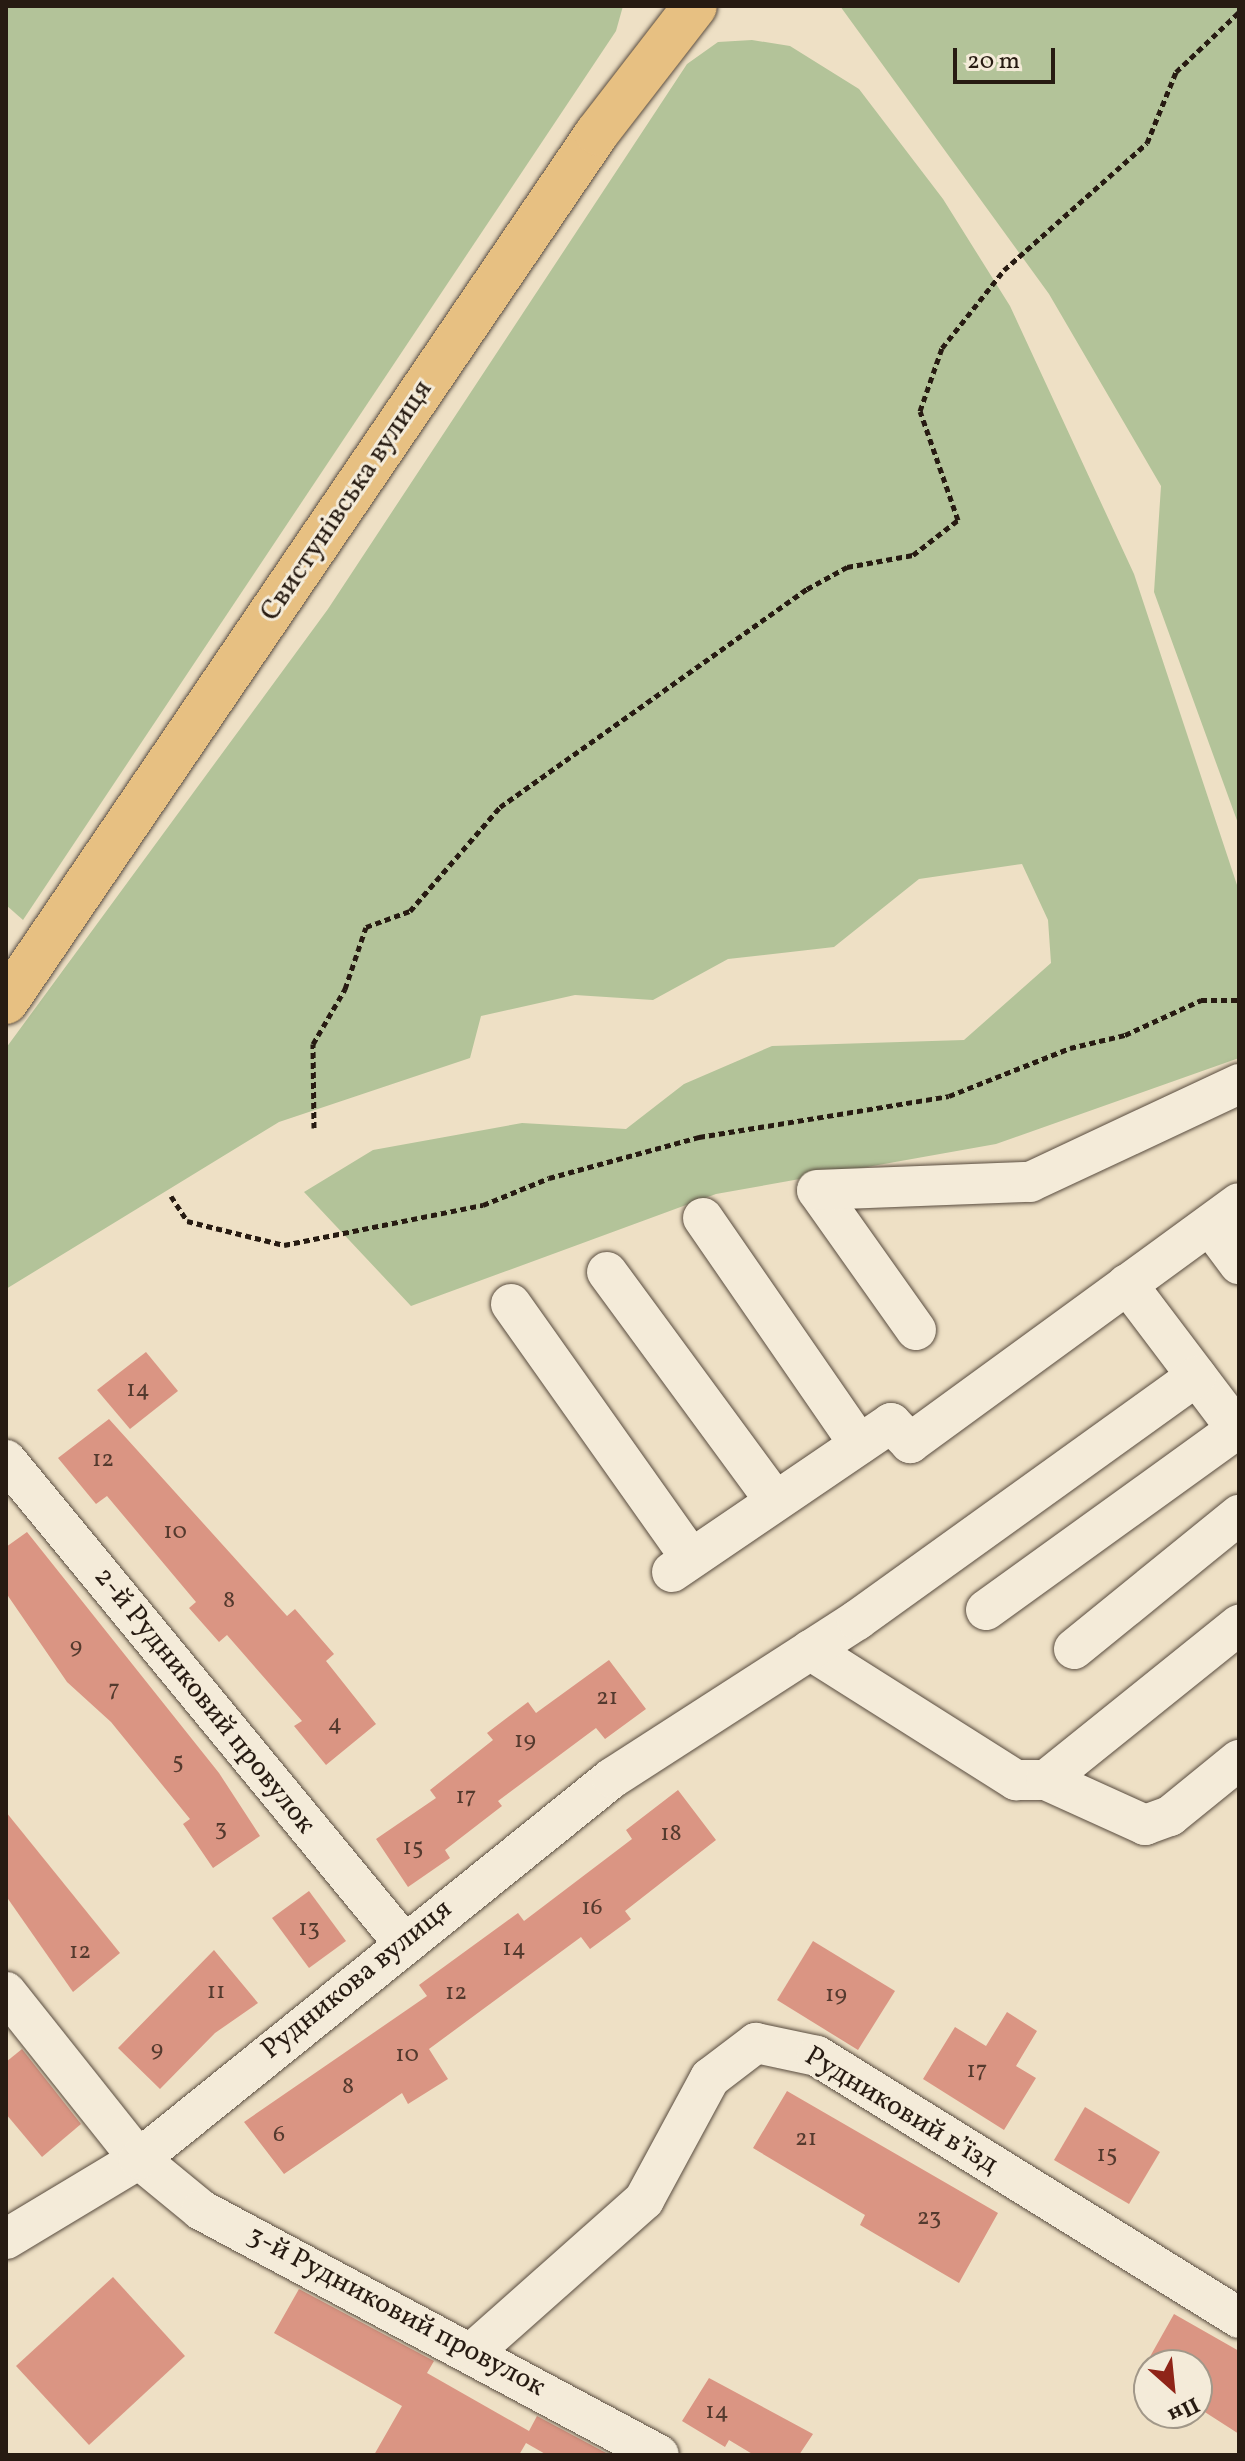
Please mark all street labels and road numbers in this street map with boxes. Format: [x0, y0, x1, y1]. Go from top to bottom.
street label: Свистунівська вулиця [254, 374, 440, 628]
street label: 2-й Рудниковий провулок [86, 1561, 322, 1841]
street label: Рудникова вулиця [255, 1893, 459, 2067]
street label: Рудниковий в’їзд [798, 2040, 1004, 2182]
street label: 3-й Рудниковий провулок [241, 2219, 551, 2405]

